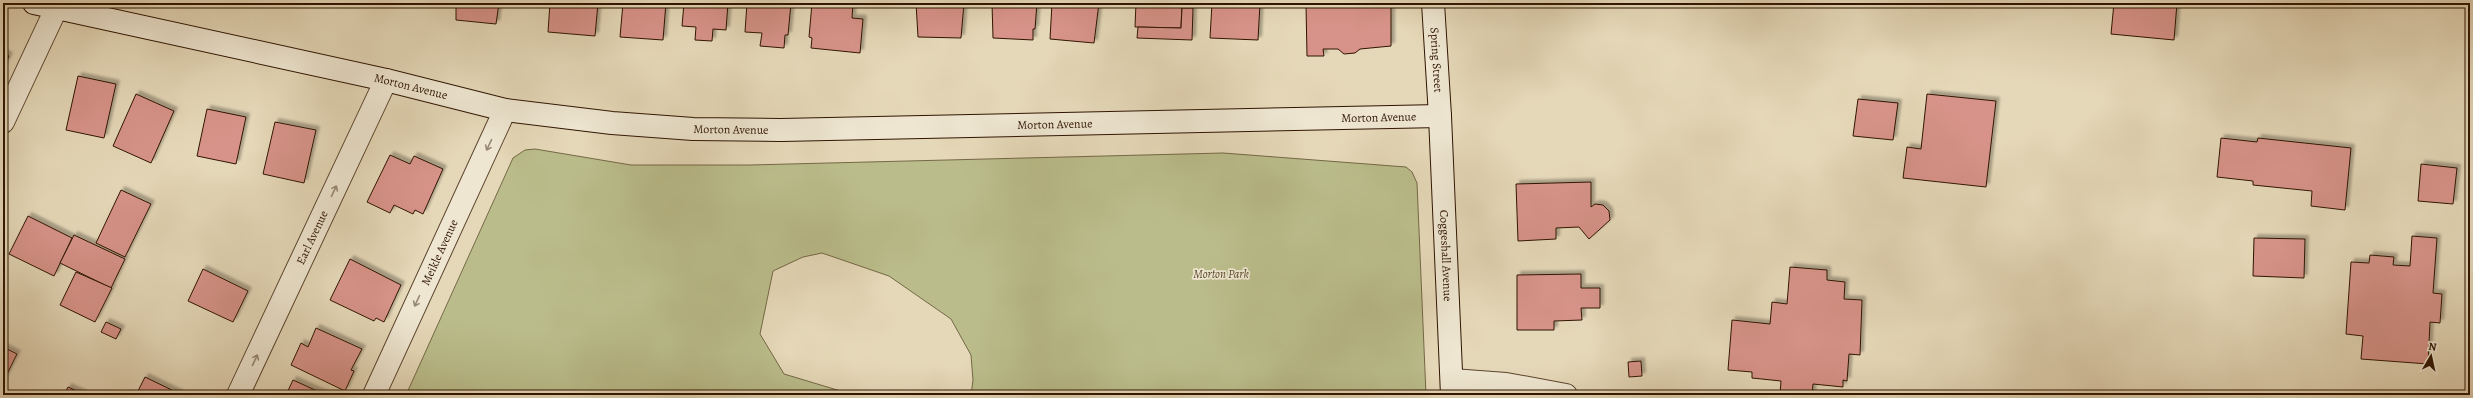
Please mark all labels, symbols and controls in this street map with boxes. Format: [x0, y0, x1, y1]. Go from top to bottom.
street label: Spring Street [1427, 27, 1447, 93]
street label: Morton Avenue [373, 70, 449, 103]
street label: Morton Avenue [1341, 109, 1417, 126]
street label: Morton Avenue [1017, 115, 1093, 133]
street label: Morton Avenue [693, 121, 769, 138]
one-way arrow [485, 139, 492, 151]
one-way arrow [331, 186, 338, 198]
street label: Earl Avenue [292, 208, 332, 267]
street label: Coggeshall Avenue [1436, 210, 1456, 302]
street label: Meikle Avenue [417, 217, 462, 288]
park label: Morton Park [1193, 266, 1249, 282]
one-way arrow [413, 295, 420, 307]
north arrow [2411, 336, 2451, 376]
text: N [2427, 339, 2438, 355]
one-way arrow [252, 354, 259, 366]

